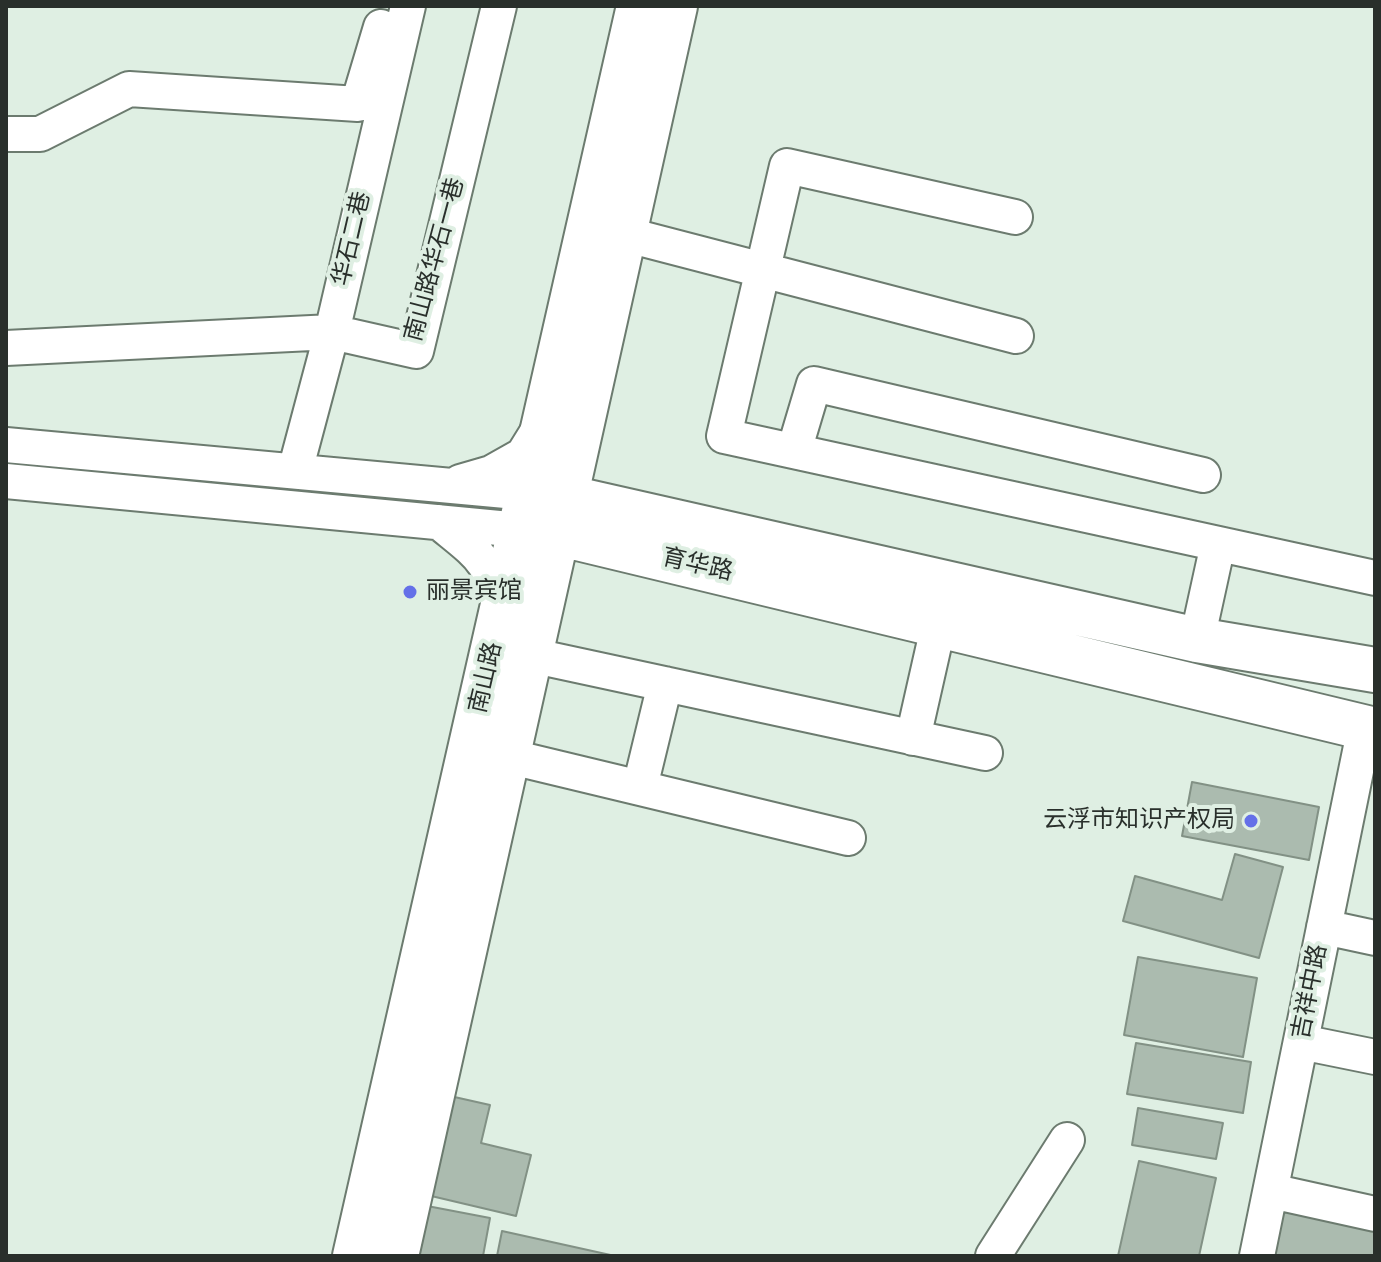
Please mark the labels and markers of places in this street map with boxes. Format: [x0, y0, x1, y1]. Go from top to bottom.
place label: 丽景宾馆 [426, 578, 522, 606]
marker: 丽景宾馆 [401, 583, 419, 601]
place label: 云浮市知识产权局 [1043, 807, 1235, 835]
marker: 云浮市知识产权局 [1242, 812, 1260, 830]

